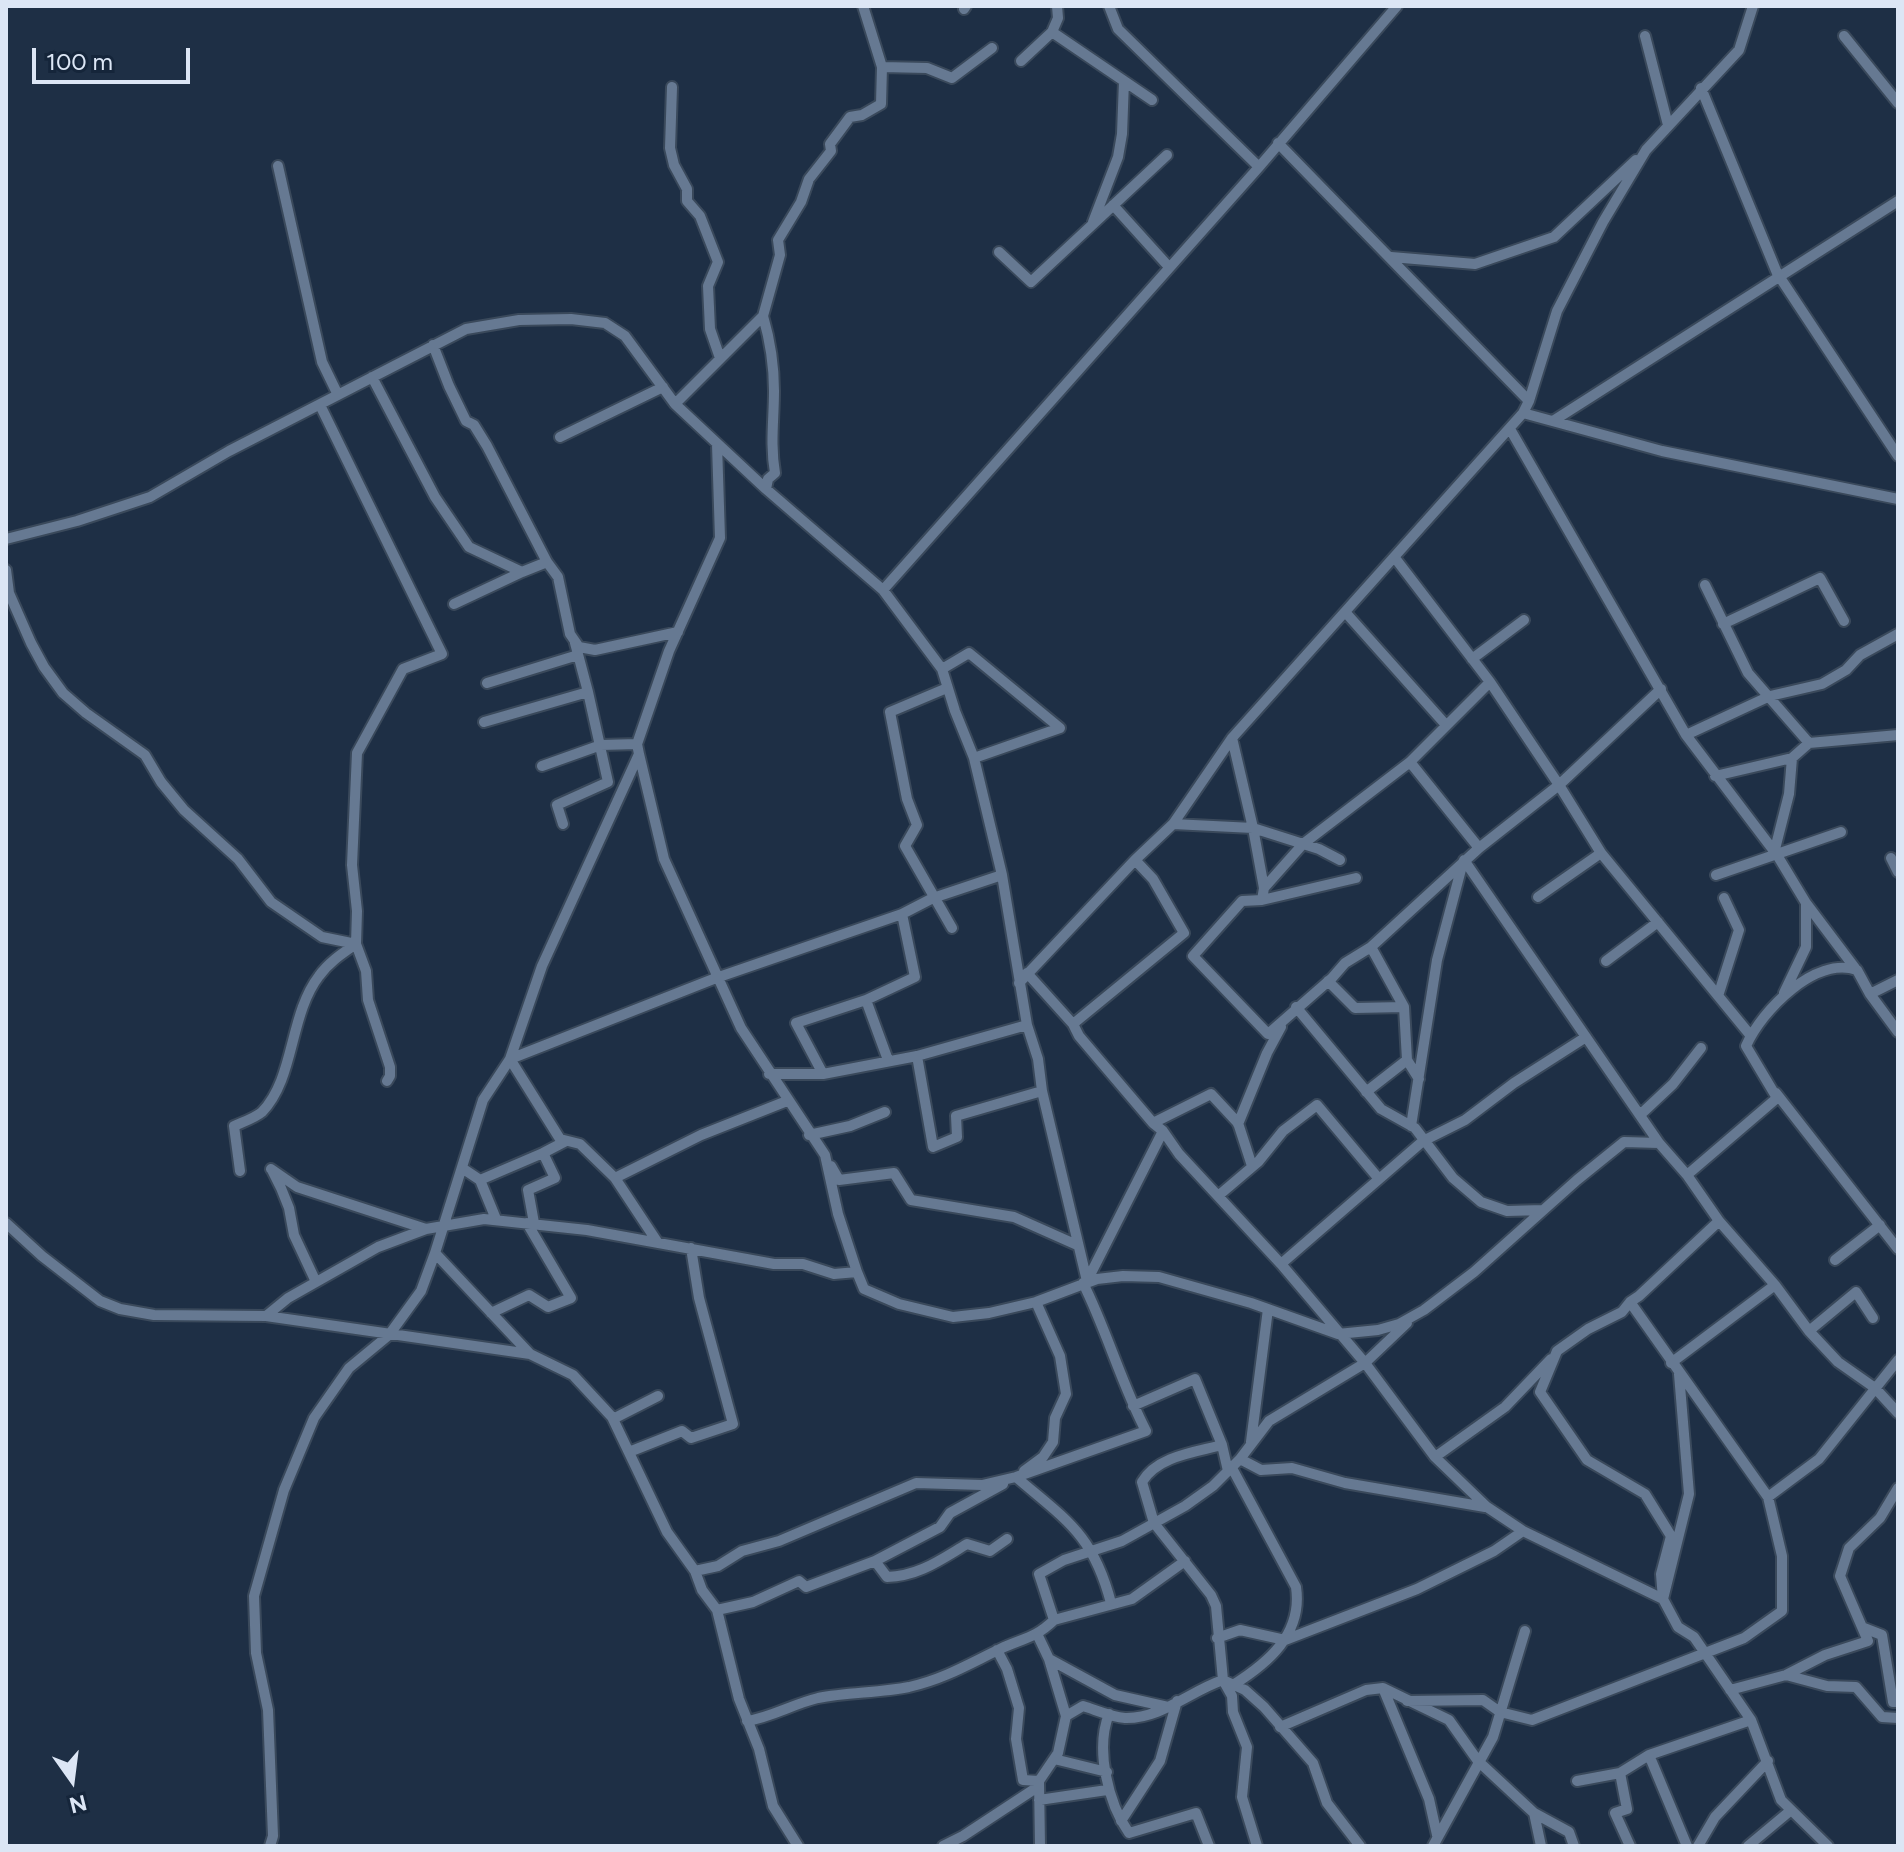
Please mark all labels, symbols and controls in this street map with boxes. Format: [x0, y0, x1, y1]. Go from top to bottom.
scale bar [36, 32, 194, 82]
text: 100 m [46, 47, 113, 76]
north arrow [32, 1740, 112, 1820]
text: N [66, 1789, 89, 1819]

